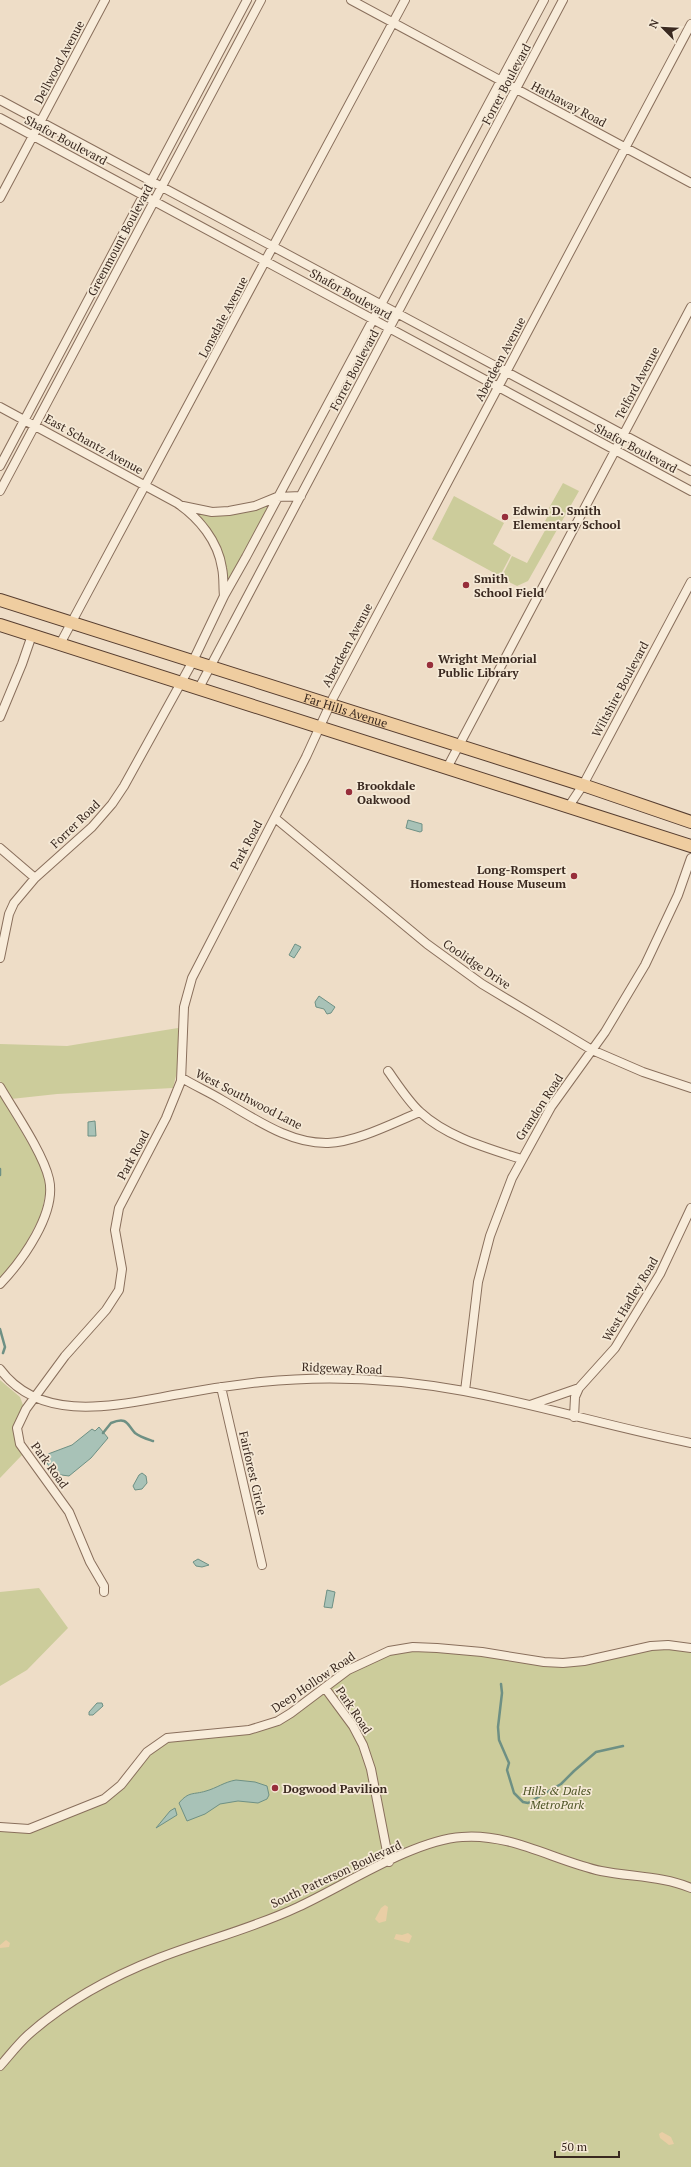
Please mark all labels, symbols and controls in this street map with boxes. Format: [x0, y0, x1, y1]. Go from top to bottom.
north arrow [643, 8, 683, 48]
text: N [646, 17, 662, 31]
street label: Dellwood Avenue [31, 18, 87, 106]
street label: Forrer Boulevard [478, 41, 534, 127]
street label: Hathaway Road [529, 78, 609, 130]
street label: Shafor Boulevard [22, 112, 110, 168]
street label: Greenmount Boulevard [84, 181, 156, 298]
street label: Shafor Boulevard [307, 265, 395, 323]
street label: Lonsdale Avenue [195, 274, 251, 360]
street label: Aberdeen Avenue [471, 314, 529, 404]
street label: Forrer Boulevard [326, 327, 382, 413]
street label: Telford Avenue [612, 344, 662, 422]
street label: East Schantz Avenue [42, 411, 146, 477]
street label: Shafor Boulevard [592, 420, 680, 476]
place label: Edwin D. Smith Elementary School [513, 503, 621, 532]
marker: Edwin D. Smith Elementary School [500, 512, 510, 522]
place label: Smith School Field [474, 571, 545, 600]
marker: Smith School Field [461, 580, 471, 590]
street label: Aberdeen Avenue [318, 600, 376, 690]
street label: Wiltshire Boulevard [588, 638, 652, 739]
place label: Wright Memorial Public Library [438, 651, 537, 680]
marker: Wright Memorial Public Library [425, 660, 435, 670]
street label: Far Hills Avenue [302, 689, 390, 730]
place label: Brookdale Oakwood [357, 778, 416, 807]
marker: Brookdale Oakwood [344, 787, 354, 797]
street label: Forrer Road [47, 797, 103, 851]
street label: Park Road [227, 817, 265, 872]
place label: Long-Romspert Homestead House Museum [410, 862, 566, 891]
marker: Long-Romspert Homestead House Museum [569, 871, 579, 881]
street label: Coolidge Drive [440, 936, 514, 992]
street label: West Southwood Lane [193, 1066, 305, 1132]
street label: Grandon Road [512, 1071, 566, 1143]
street label: Park Road [114, 1127, 152, 1182]
street label: West Hadley Road [599, 1254, 661, 1344]
street label: Ridgeway Road [301, 1359, 383, 1377]
street label: Fairforest Circle [236, 1430, 270, 1516]
street label: Park Road [28, 1439, 72, 1491]
street label: Deep Hollow Road [268, 1648, 358, 1716]
street label: Park Road [333, 1684, 375, 1737]
place label: Dogwood Pavilion [283, 1781, 388, 1796]
marker: Dogwood Pavilion [270, 1783, 280, 1793]
park label: Hills & Dales MetroPark [522, 1783, 591, 1812]
street label: South Patterson Boulevard [268, 1837, 404, 1911]
scale bar [555, 2133, 619, 2159]
text: 50 m [561, 2139, 588, 2154]

